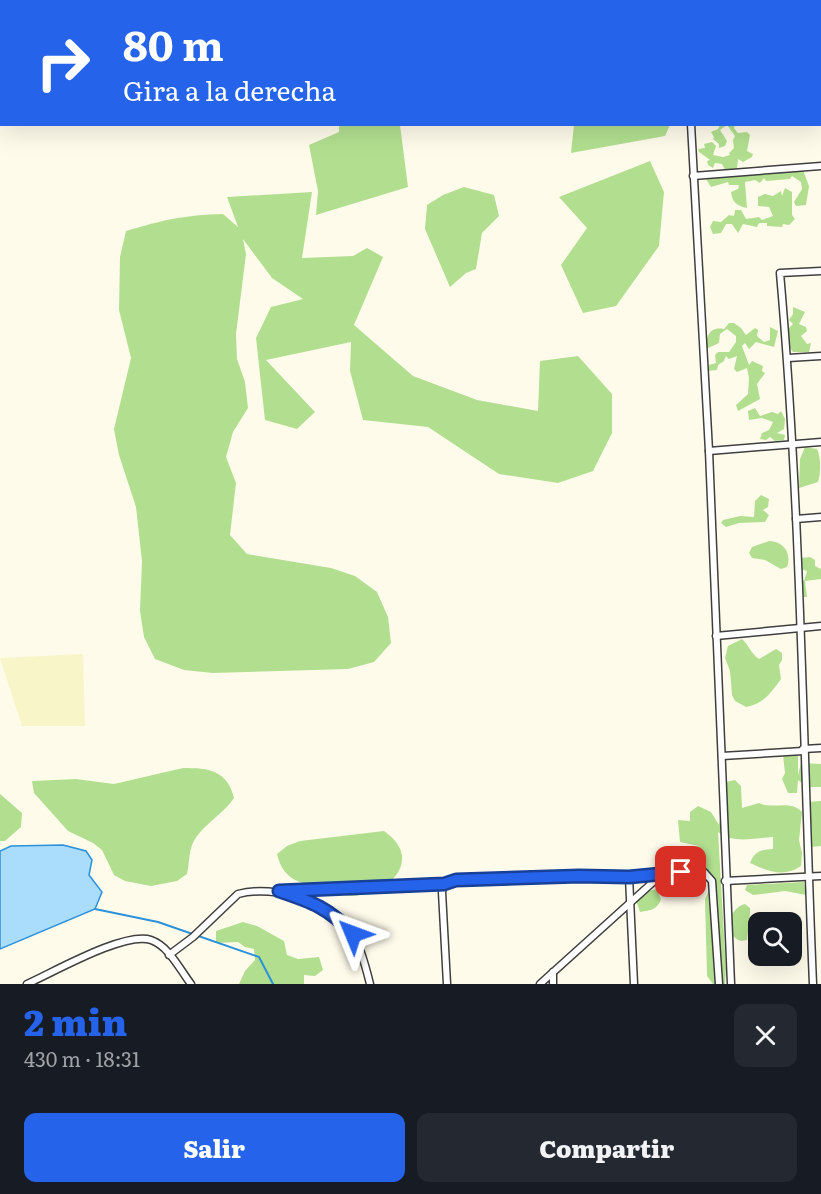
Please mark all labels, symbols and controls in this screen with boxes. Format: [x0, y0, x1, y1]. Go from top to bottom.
text: 80 m [123, 12, 224, 74]
icon: right [24, 24, 102, 102]
text: Gira a la derecha [123, 69, 336, 109]
pin [655, 846, 706, 897]
icon: arrive [664, 855, 697, 888]
position arrow [321, 902, 385, 966]
map controls [748, 912, 802, 966]
button: search [748, 912, 802, 966]
text: 2 min [24, 994, 127, 1047]
button: close [734, 1004, 797, 1067]
text: 430 m · 18:31 [24, 1043, 140, 1073]
button: Salir [24, 1113, 405, 1182]
button: Compartir [417, 1113, 797, 1182]

